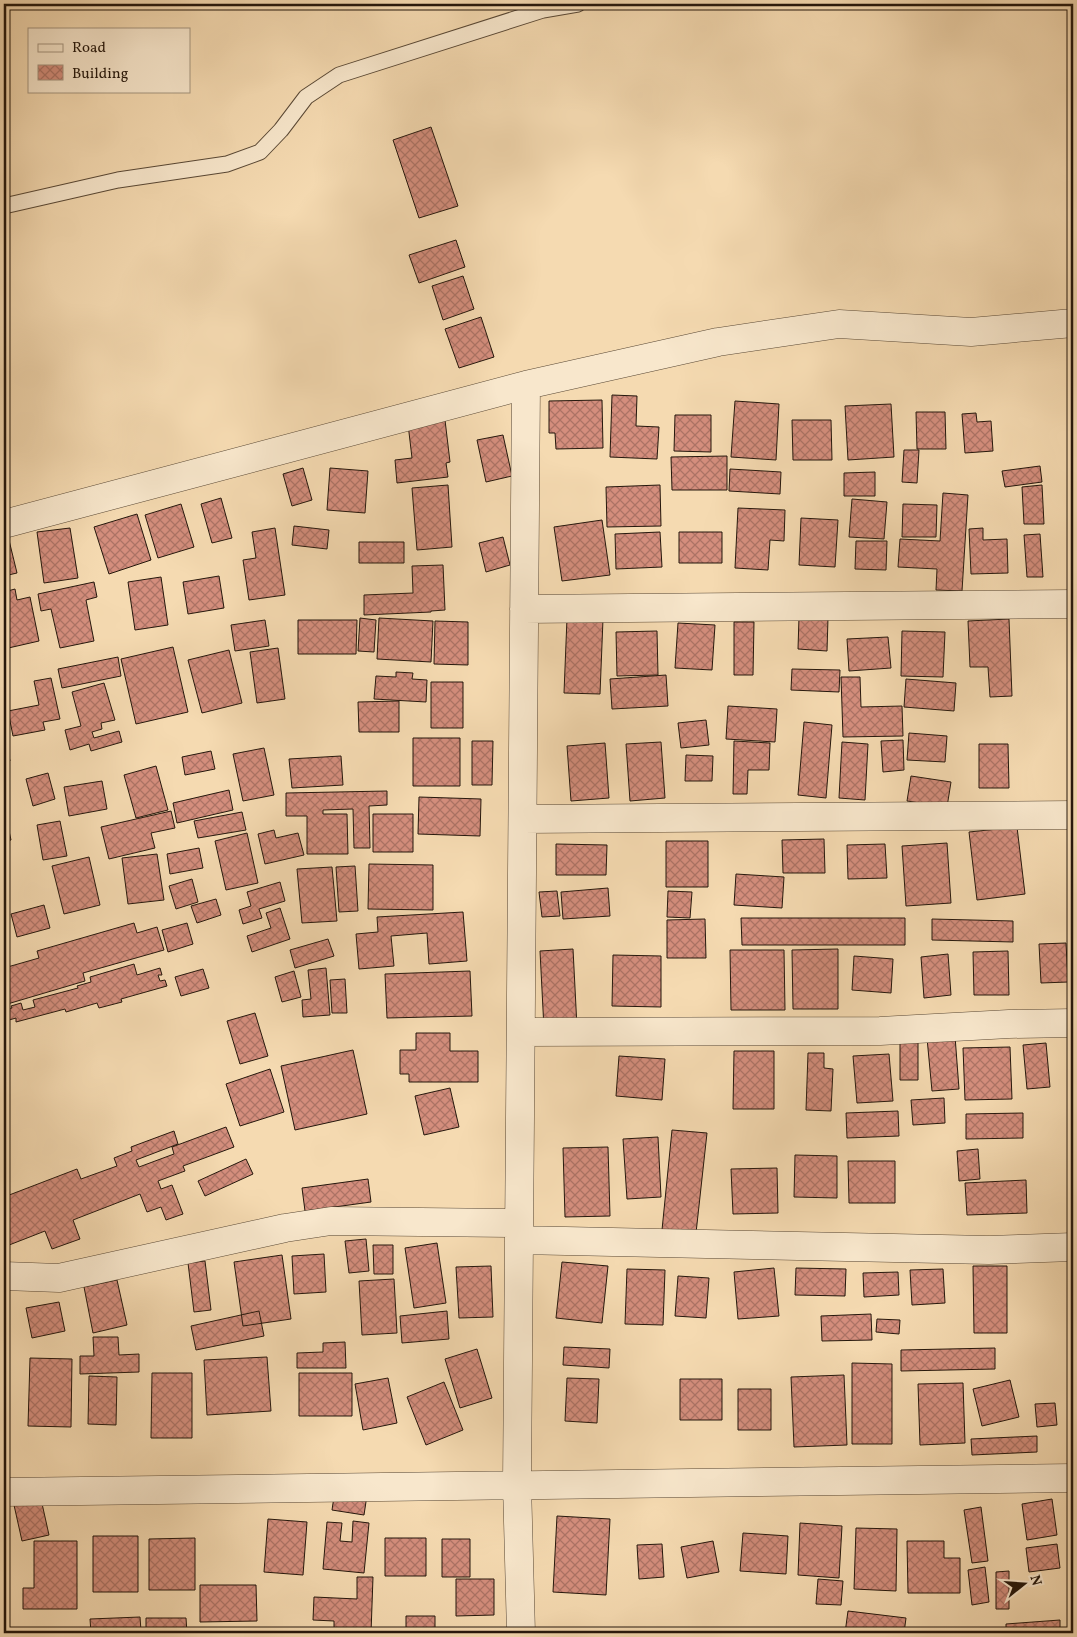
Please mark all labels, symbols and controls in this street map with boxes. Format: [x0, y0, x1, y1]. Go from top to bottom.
legend [28, 28, 190, 92]
text: Road [72, 38, 106, 59]
text: Building [72, 64, 129, 85]
north arrow [1000, 1560, 1050, 1610]
text: N [1024, 1573, 1046, 1588]

